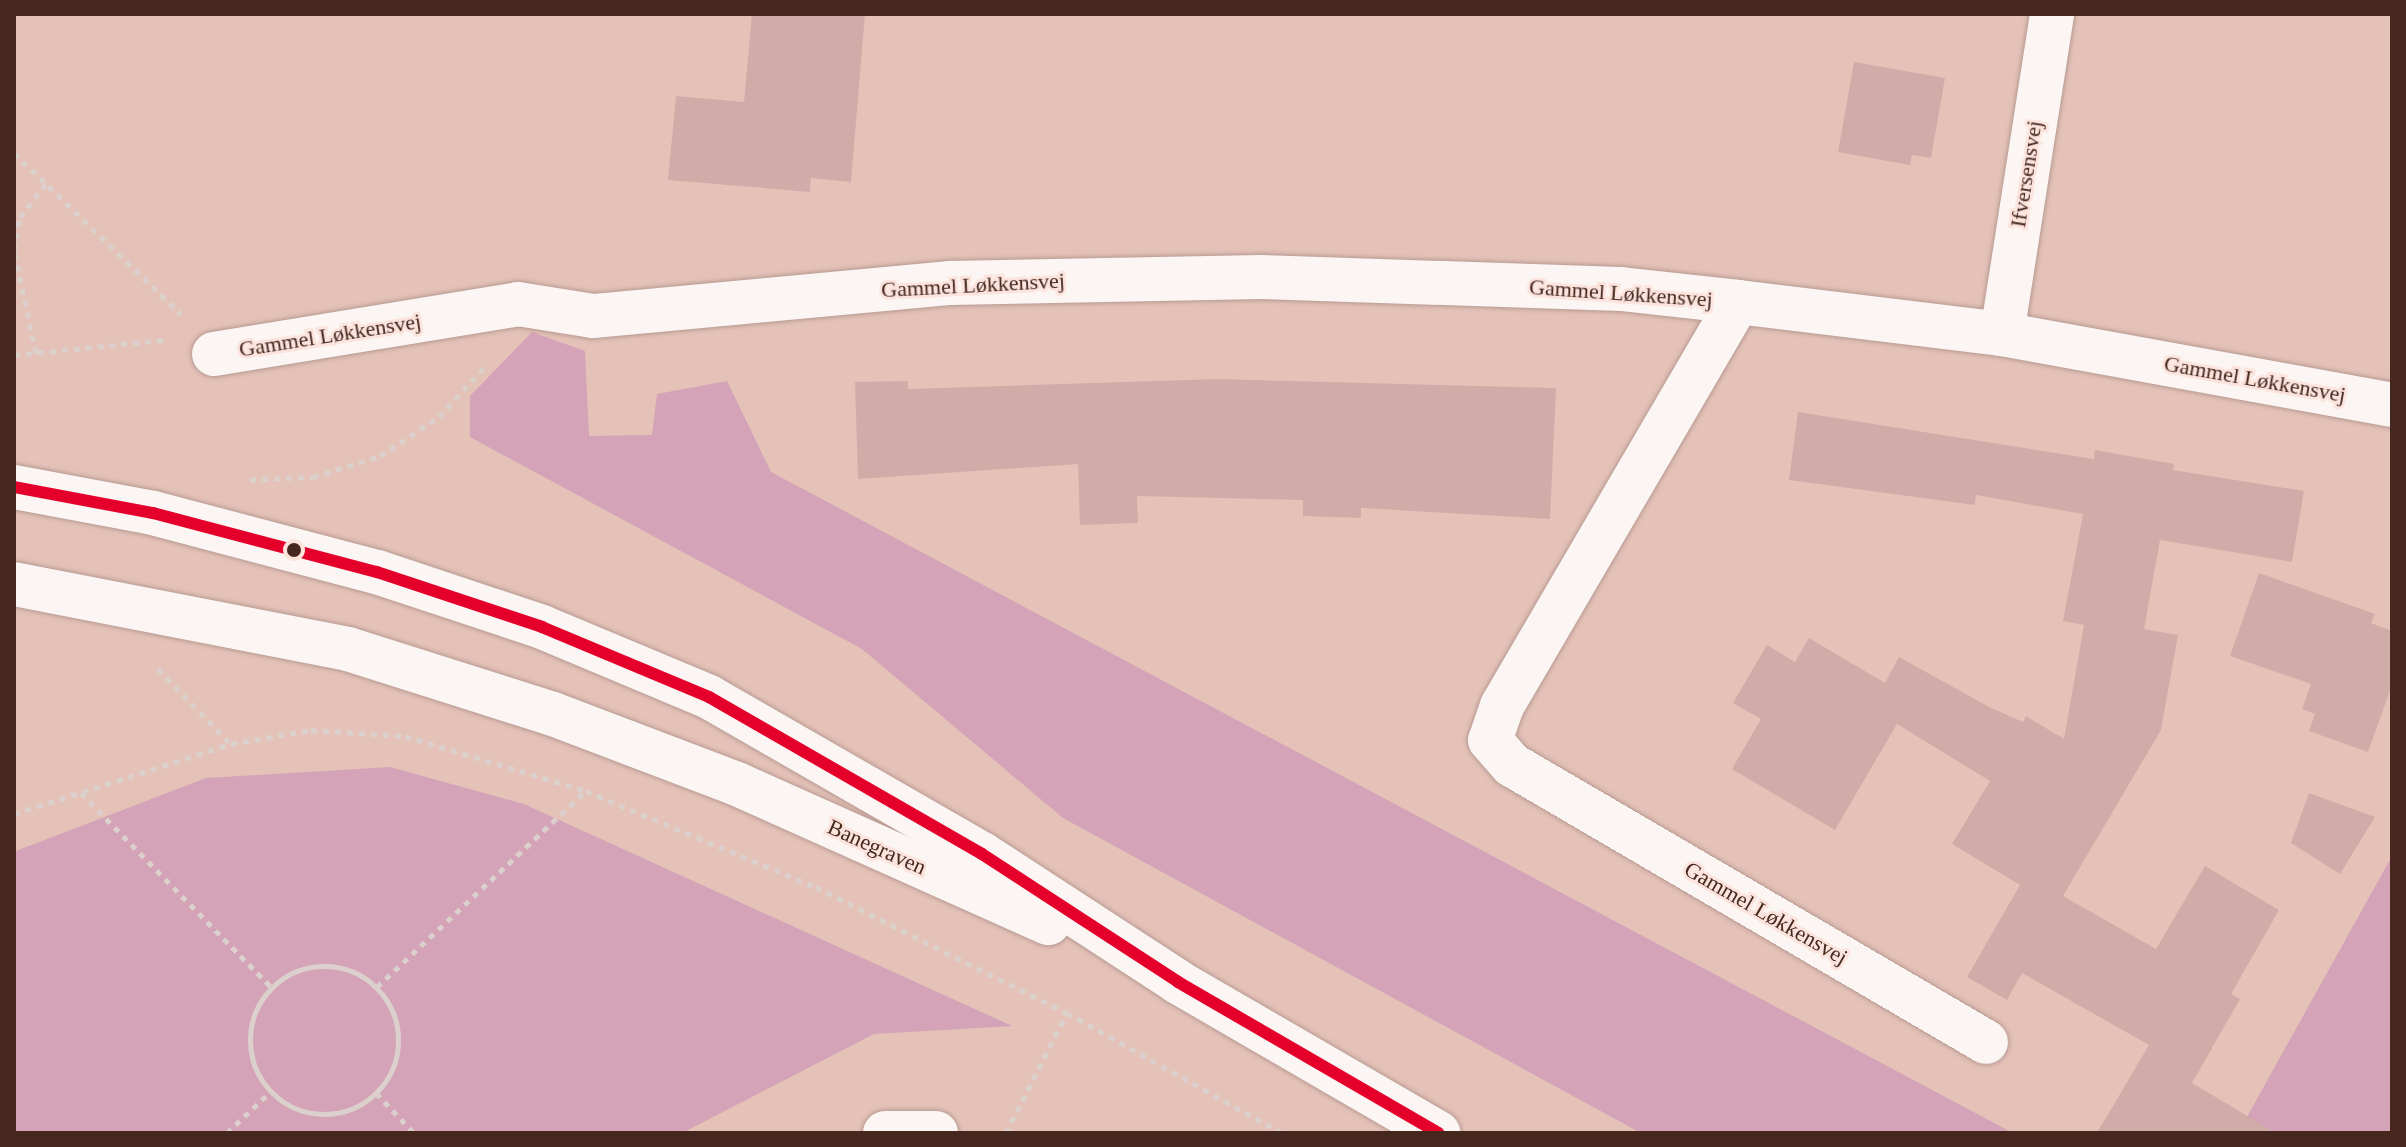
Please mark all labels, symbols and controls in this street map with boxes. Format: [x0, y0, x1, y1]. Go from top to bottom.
street label: Ifversensvej [2005, 119, 2047, 229]
street label: Gammel Løkkensvej [880, 267, 1066, 303]
street label: Gammel Løkkensvej [1528, 273, 1714, 313]
street label: Gammel Løkkensvej [237, 308, 423, 362]
street label: Gammel Løkkensvej [2162, 350, 2348, 408]
unlabelled marker [286, 542, 302, 558]
street label: Banegraven [824, 814, 930, 880]
street label: Gammel Løkkensvej [1680, 856, 1852, 970]

